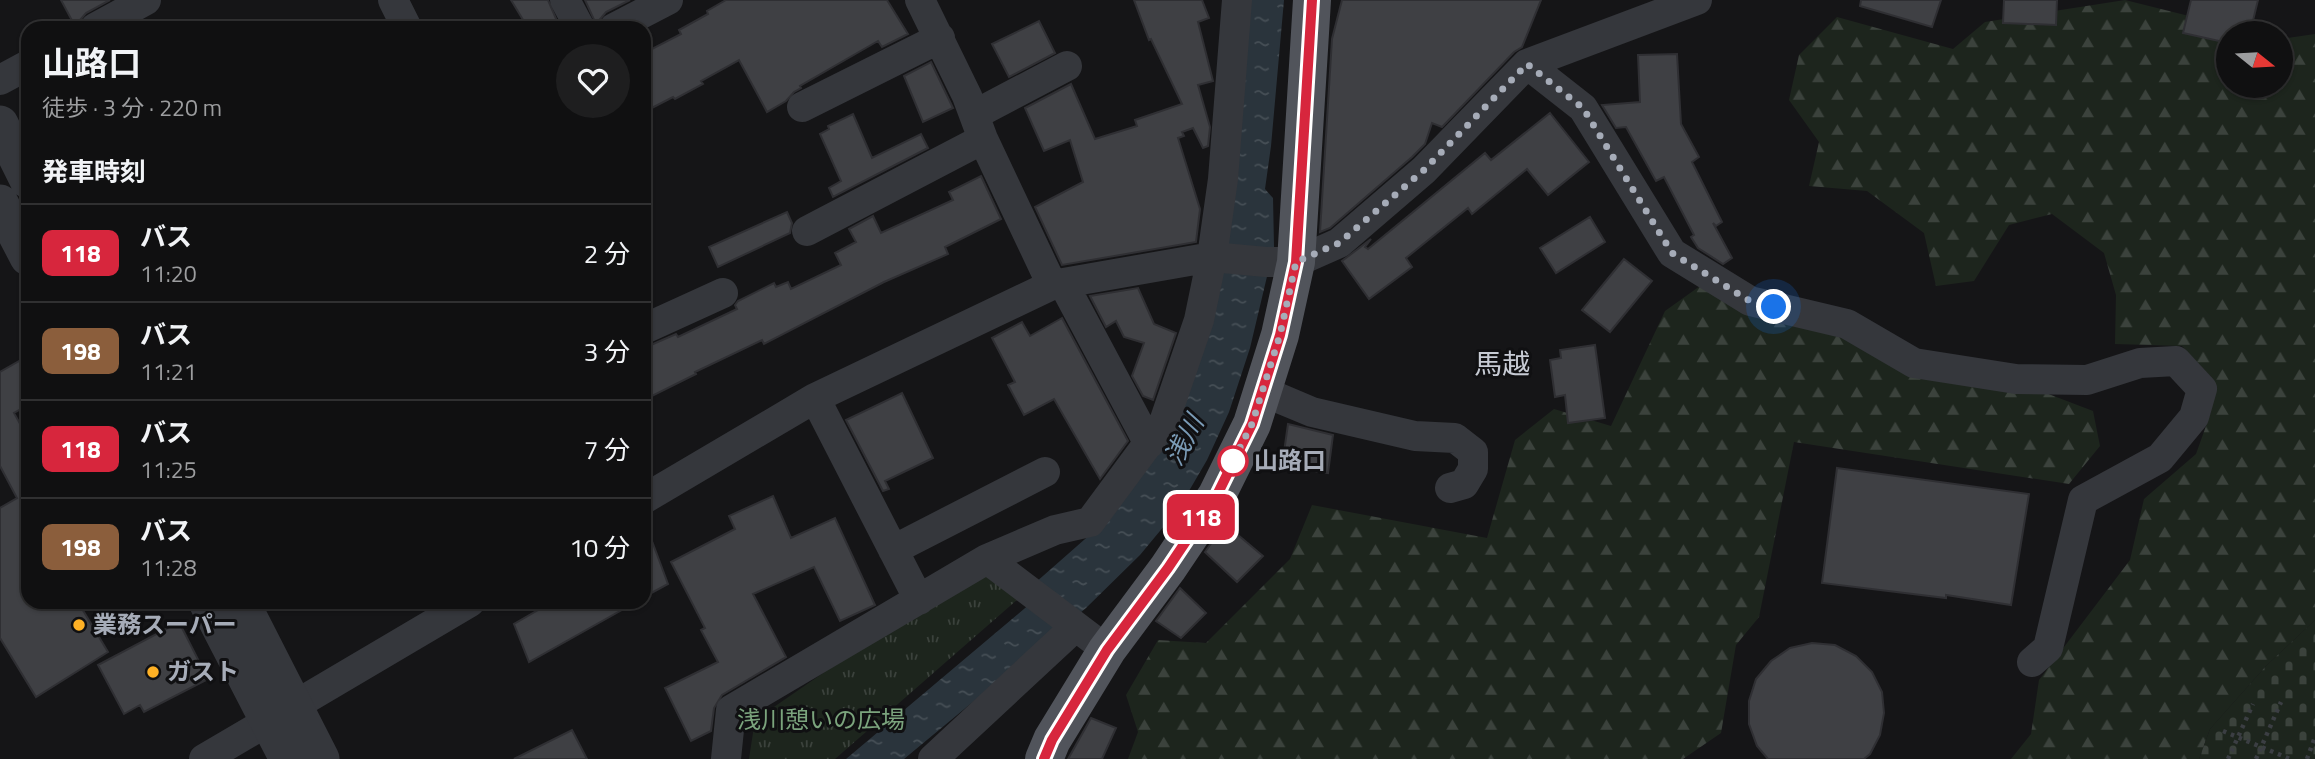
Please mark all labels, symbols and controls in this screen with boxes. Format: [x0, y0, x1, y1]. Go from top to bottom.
north arrow [2216, 21, 2292, 98]
map controls [2216, 21, 2293, 98]
text: 山路口 [42, 38, 141, 88]
button: heart [556, 44, 630, 118]
text: 徒歩 · 3 分 · 220 m [42, 90, 222, 125]
text: 発車時刻 [42, 152, 146, 191]
text: バス [140, 217, 192, 256]
text: 2 分 [584, 234, 630, 273]
text: 118 [60, 235, 101, 271]
text: 11:20 [140, 256, 197, 291]
your location [1756, 289, 1791, 324]
text: バス [140, 315, 192, 354]
text: 3 分 [584, 332, 630, 371]
text: 198 [60, 333, 101, 369]
district label: 馬越 [1474, 342, 1530, 385]
text: 11:21 [140, 354, 197, 389]
water label: 浅川 [1154, 405, 1214, 472]
text: バス [140, 413, 192, 452]
text: 7 分 [584, 430, 630, 469]
text: 118 [60, 431, 101, 467]
place label: 山路口 [1254, 442, 1326, 478]
marker: 山路口 [1218, 446, 1248, 476]
text: 11:25 [140, 452, 197, 487]
line badge: 118 [1161, 494, 1241, 540]
text: 118 [1181, 499, 1221, 535]
text: バス [140, 511, 192, 550]
text: 10 分 [569, 528, 630, 567]
text: 198 [60, 529, 101, 565]
text: 11:28 [140, 550, 197, 585]
place label: 業務スーパー [93, 606, 237, 642]
marker: 業務スーパー [71, 617, 87, 633]
place label: ガスト [167, 653, 239, 689]
marker: ガスト [145, 664, 161, 680]
park label: 浅川憩いの広場 [737, 701, 905, 737]

